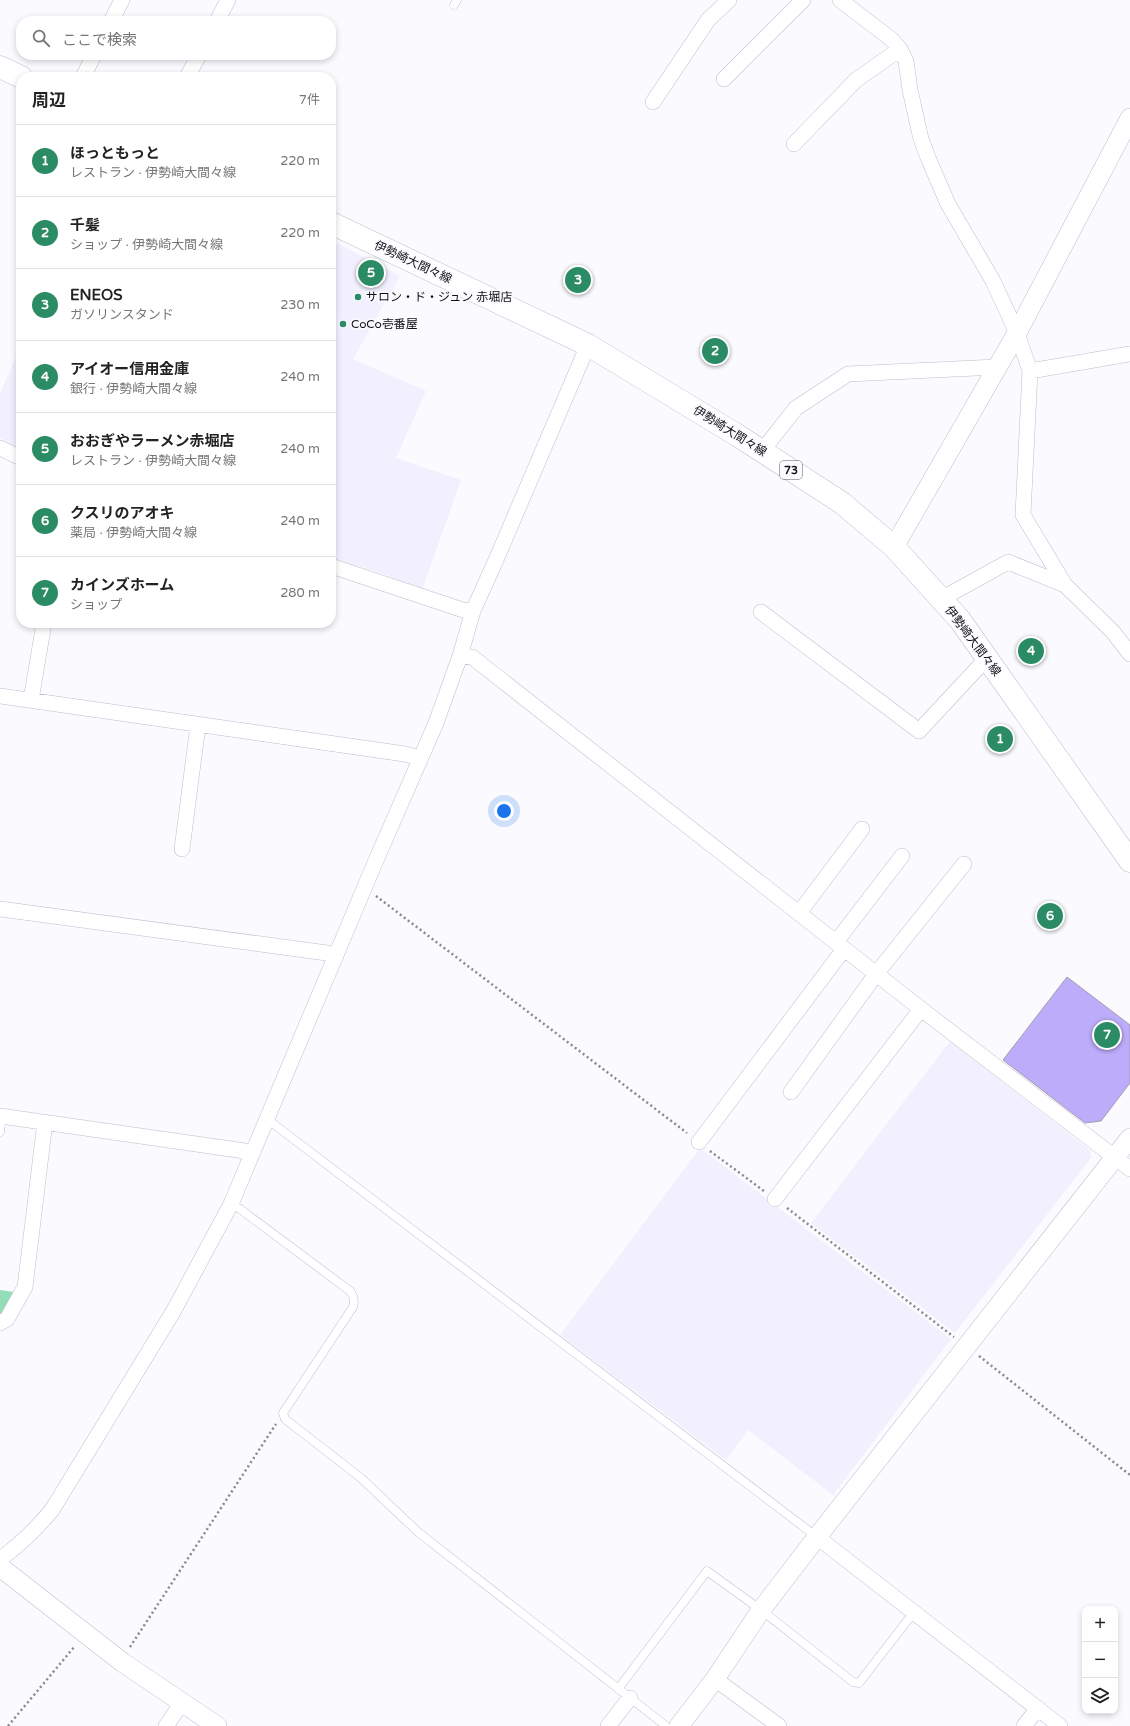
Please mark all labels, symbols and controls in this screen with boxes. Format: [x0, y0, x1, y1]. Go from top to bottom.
search box [16, 16, 336, 60]
icon: search [30, 27, 52, 49]
text: ここで検索 [62, 31, 137, 49]
text: 周辺 [32, 90, 66, 111]
text: 7件 [299, 92, 320, 108]
text: ほっともっと [70, 144, 160, 162]
text: 1 [41, 153, 49, 169]
text: 220 m [280, 153, 320, 169]
text: レストラン · 伊勢崎大間々線 [70, 165, 236, 181]
text: 千髪 [70, 216, 100, 234]
text: 2 [41, 225, 49, 241]
text: 220 m [280, 225, 320, 241]
text: ショップ · 伊勢崎大間々線 [70, 237, 223, 253]
street label: 伊勢崎大間々線 [372, 238, 454, 286]
pin: 5 [358, 258, 384, 288]
pin: 3 [565, 265, 591, 295]
text: ENEOS [70, 286, 123, 304]
place label: サロン・ド・ジュン 赤堀店 [366, 290, 512, 304]
marker: サロン・ド・ジュン 赤堀店 [353, 292, 363, 302]
text: 3 [41, 297, 49, 313]
text: 230 m [280, 297, 320, 313]
text: ガソリンスタンド [70, 307, 174, 323]
place label: CoCo壱番屋 [351, 317, 418, 331]
marker: CoCo壱番屋 [338, 319, 348, 329]
pin: 2 [702, 336, 728, 366]
text: アイオー信用金庫 [70, 360, 189, 378]
text: 4 [41, 369, 49, 385]
text: 240 m [280, 369, 320, 385]
text: 銀行 · 伊勢崎大間々線 [70, 381, 197, 397]
street label: 伊勢崎大間々線 [691, 403, 769, 459]
text: おおぎやラーメン赤堀店 [70, 432, 234, 450]
text: 5 [41, 441, 49, 457]
text: 240 m [280, 441, 320, 457]
text: レストラン · 伊勢崎大間々線 [70, 453, 236, 469]
road number: 73 [780, 461, 802, 479]
text: クスリのアオキ [70, 504, 175, 522]
text: 6 [41, 513, 49, 529]
text: 240 m [280, 513, 320, 529]
text: 薬局 · 伊勢崎大間々線 [70, 525, 197, 541]
text: カインズホーム [70, 576, 174, 594]
text: 7 [41, 585, 49, 601]
text: 280 m [280, 585, 320, 601]
text: ショップ [70, 597, 122, 613]
street label: 伊勢崎大間々線 [942, 603, 1004, 679]
pin: 4 [1018, 636, 1044, 666]
pin: 1 [987, 724, 1013, 754]
your location [494, 801, 514, 821]
pin: 6 [1037, 901, 1063, 931]
pin: 7 [1094, 1020, 1120, 1050]
map controls [1082, 1606, 1118, 1714]
button: + [1082, 1606, 1118, 1642]
button: − [1082, 1642, 1118, 1678]
button: layers [1082, 1678, 1118, 1714]

